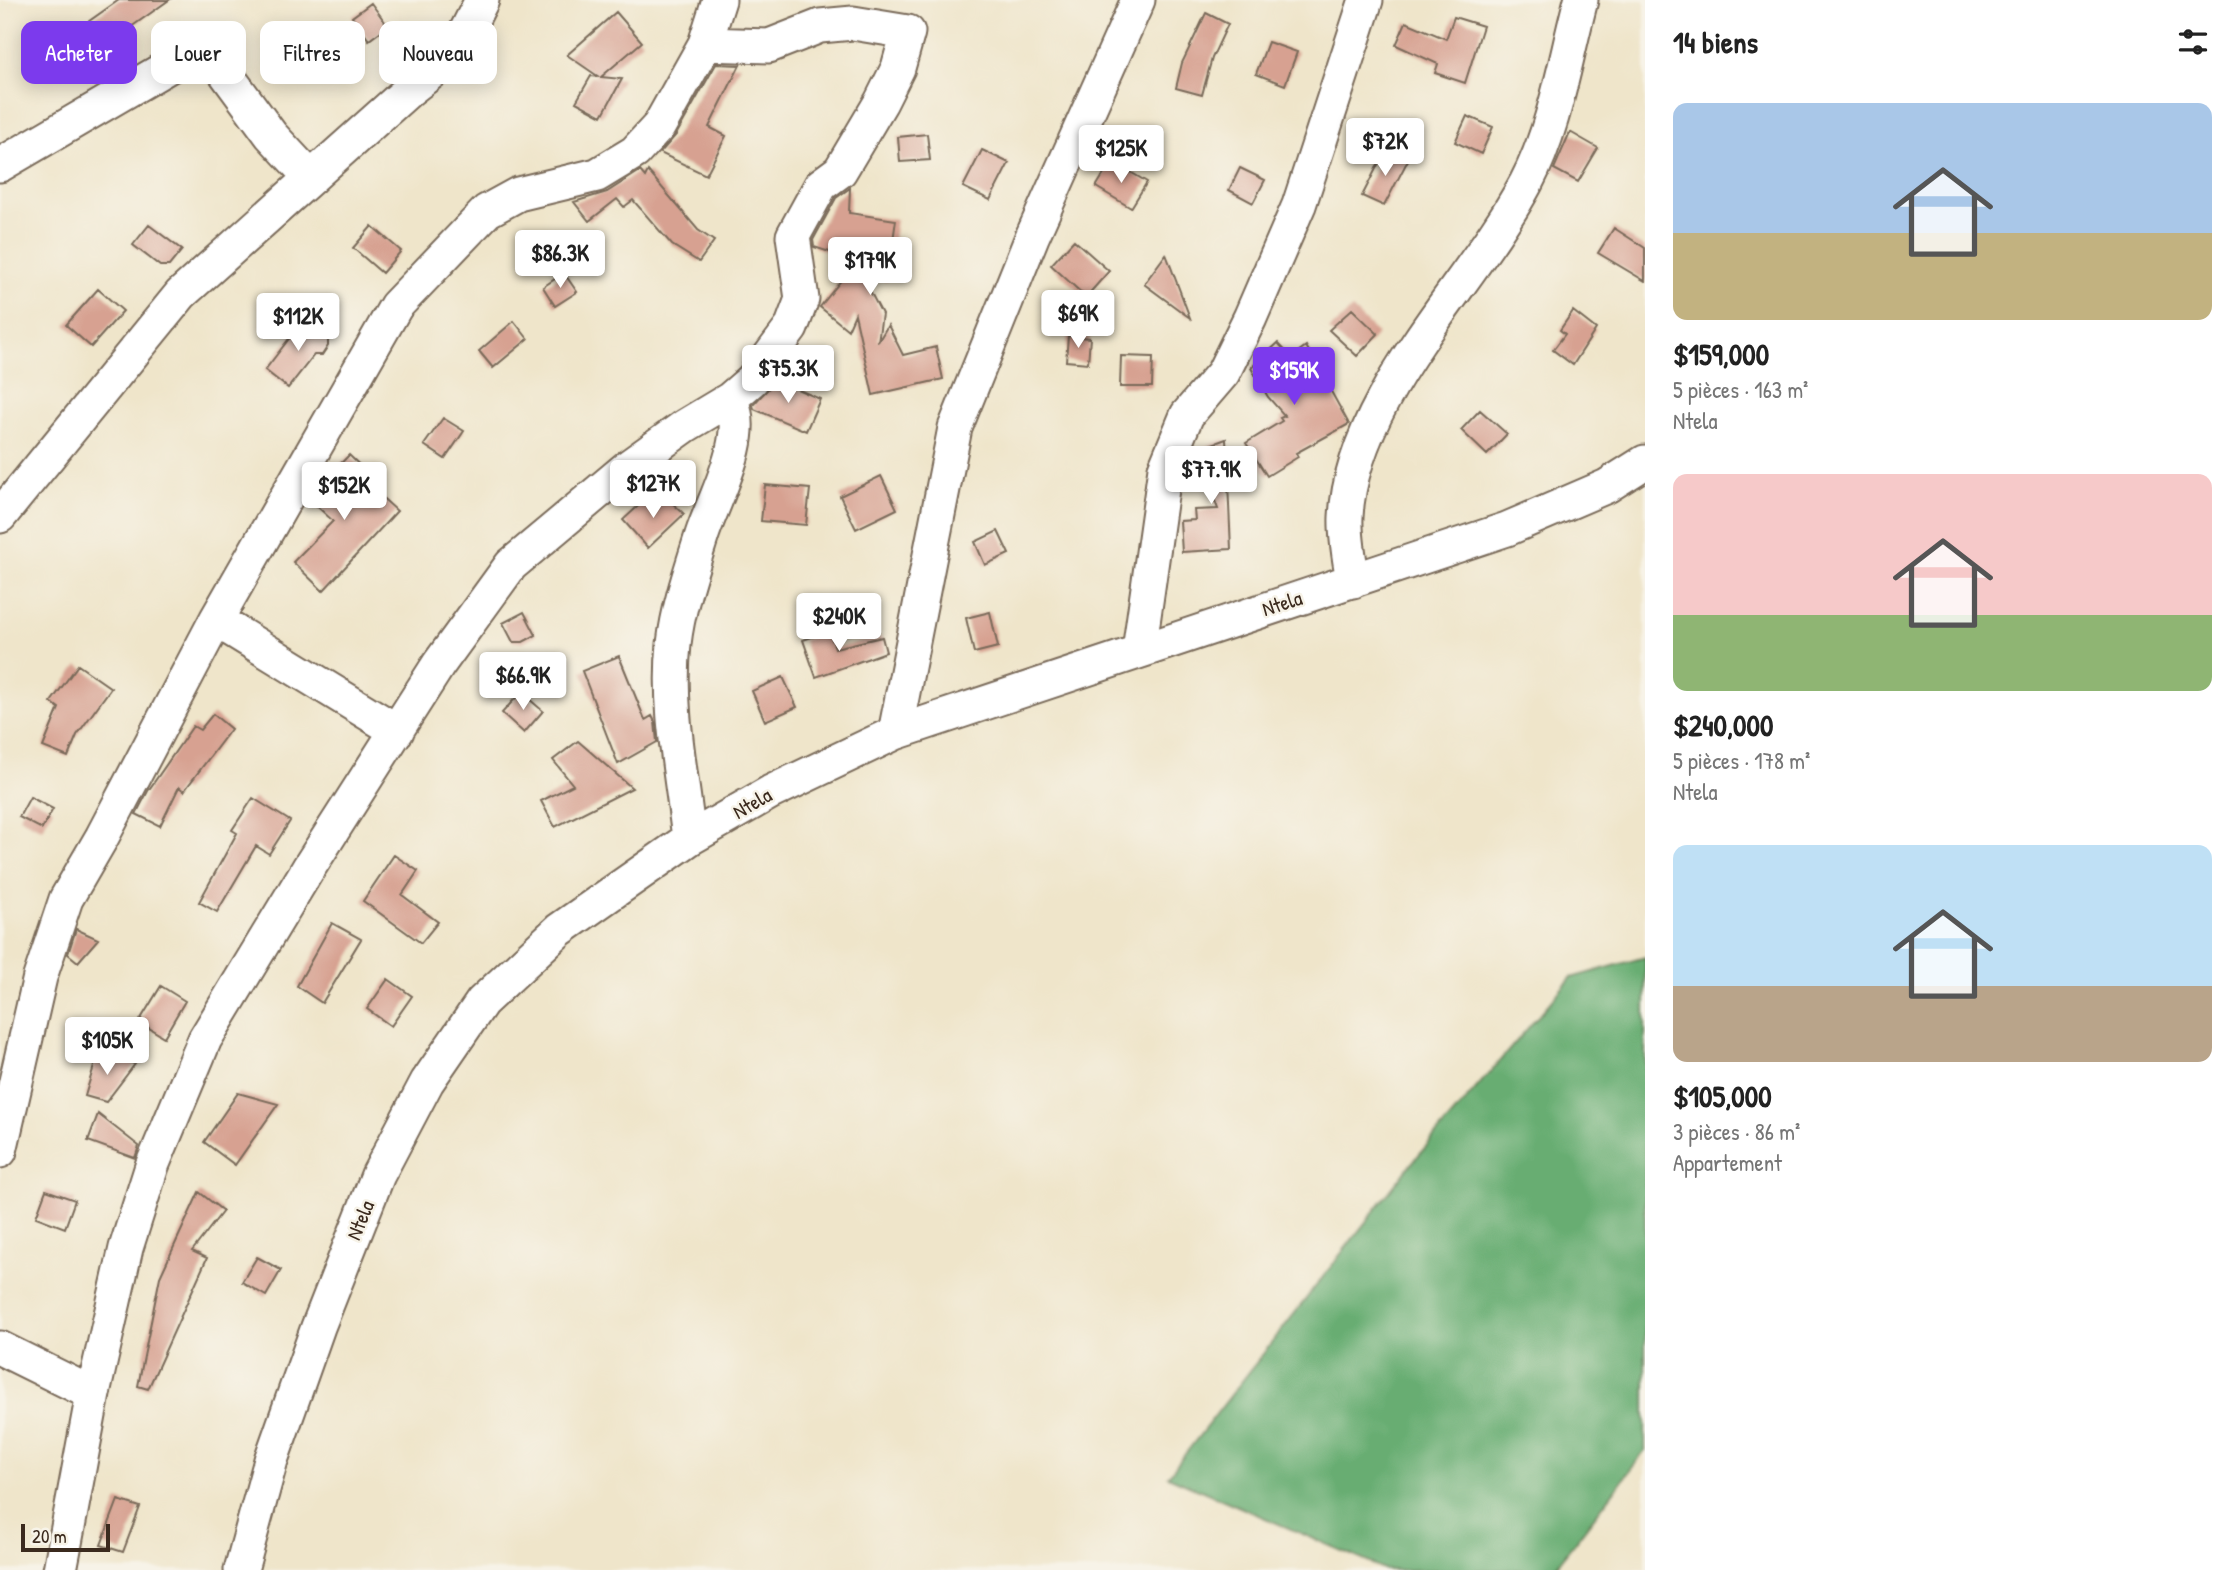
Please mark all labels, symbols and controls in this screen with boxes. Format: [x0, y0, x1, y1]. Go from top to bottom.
chip: Acheter [21, 21, 137, 84]
chip: Louer [151, 21, 246, 84]
chip: Filtres [260, 21, 365, 84]
chip: Nouveau [379, 21, 497, 84]
text: 14 biens [1673, 22, 1758, 62]
icon: filters [2174, 23, 2212, 61]
pin: $72K [1344, 118, 1426, 178]
pin: $125K [1072, 125, 1170, 185]
text: $72K [1362, 125, 1408, 156]
text: $125K [1095, 132, 1147, 163]
icon: home [1880, 149, 2006, 275]
pin: $86.3K [503, 230, 617, 290]
text: $86.3K [531, 237, 589, 268]
pin: $179K [821, 238, 919, 297]
text: $179K [844, 244, 896, 275]
pin: $69K [1037, 290, 1119, 350]
pin: $112K [249, 294, 347, 353]
text: $69K [1057, 297, 1099, 328]
text: $112K [272, 300, 324, 331]
text: $159,000 [1673, 334, 1769, 374]
pin: $75.3K [731, 346, 845, 405]
pin: $159K [1245, 348, 1343, 407]
text: $75.3K [758, 352, 818, 383]
text: $159K [1269, 354, 1319, 385]
text: 5 pièces · 163 m² [1673, 374, 1808, 405]
text: Ntela [1673, 405, 1717, 436]
pin: $77.9K [1154, 447, 1268, 506]
text: $77.9K [1181, 453, 1241, 484]
pin: $127K [604, 461, 702, 520]
pin: $152K [295, 462, 393, 522]
text: $127K [626, 467, 680, 498]
text: $152K [318, 469, 370, 500]
icon: home [1880, 520, 2006, 646]
street label: Ntela [1258, 583, 1306, 623]
pin: $240K [790, 594, 888, 653]
text: $240K [812, 600, 866, 631]
pin: $66.9K [466, 652, 580, 712]
text: $66.9K [495, 659, 551, 690]
text: $240,000 [1673, 705, 1773, 745]
text: 5 pièces · 178 m² [1673, 745, 1810, 776]
text: Ntela [1673, 776, 1717, 807]
street label: Ntela [727, 780, 777, 826]
icon: home [1880, 891, 2006, 1017]
pin: $105K [58, 1018, 156, 1077]
text: $105K [81, 1024, 133, 1055]
text: $105,000 [1673, 1076, 1772, 1116]
text: 3 pièces · 86 m² [1673, 1116, 1800, 1147]
text: Appartement [1673, 1147, 1782, 1178]
street label: Ntela [339, 1196, 381, 1244]
scale bar [21, 1521, 110, 1553]
text: 20 m [32, 1523, 67, 1549]

